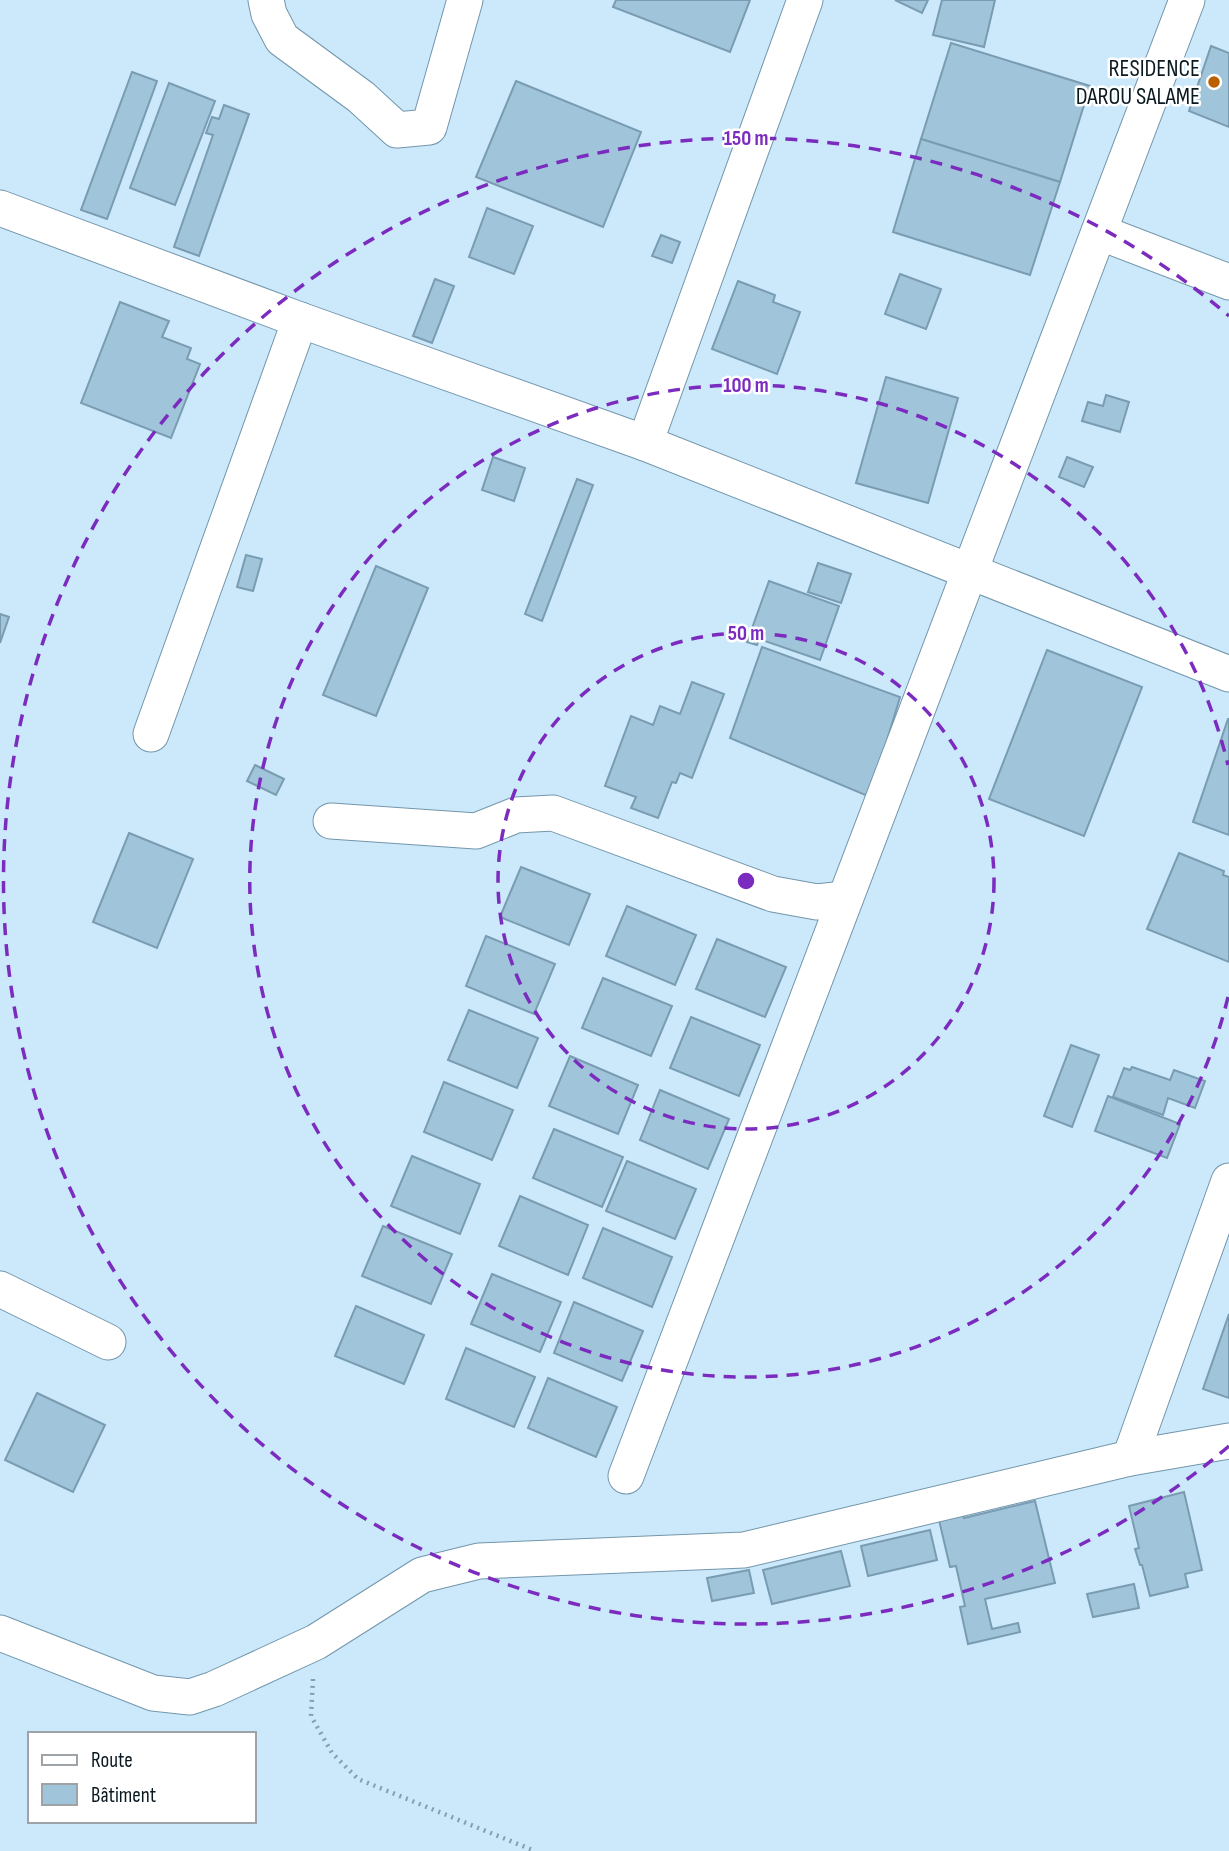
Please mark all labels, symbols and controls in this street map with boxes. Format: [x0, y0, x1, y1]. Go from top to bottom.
place label: RESIDENCE DAROU SALAME [1076, 54, 1200, 111]
marker: RESIDENCE DAROU SALAME [1206, 74, 1222, 90]
text: 150 m [724, 126, 768, 151]
text: 100 m [723, 373, 769, 398]
text: 50 m [728, 621, 764, 646]
centre of rings [734, 869, 758, 893]
legend [28, 1732, 256, 1823]
text: Route [91, 1748, 133, 1773]
text: Bâtiment [91, 1783, 156, 1808]

